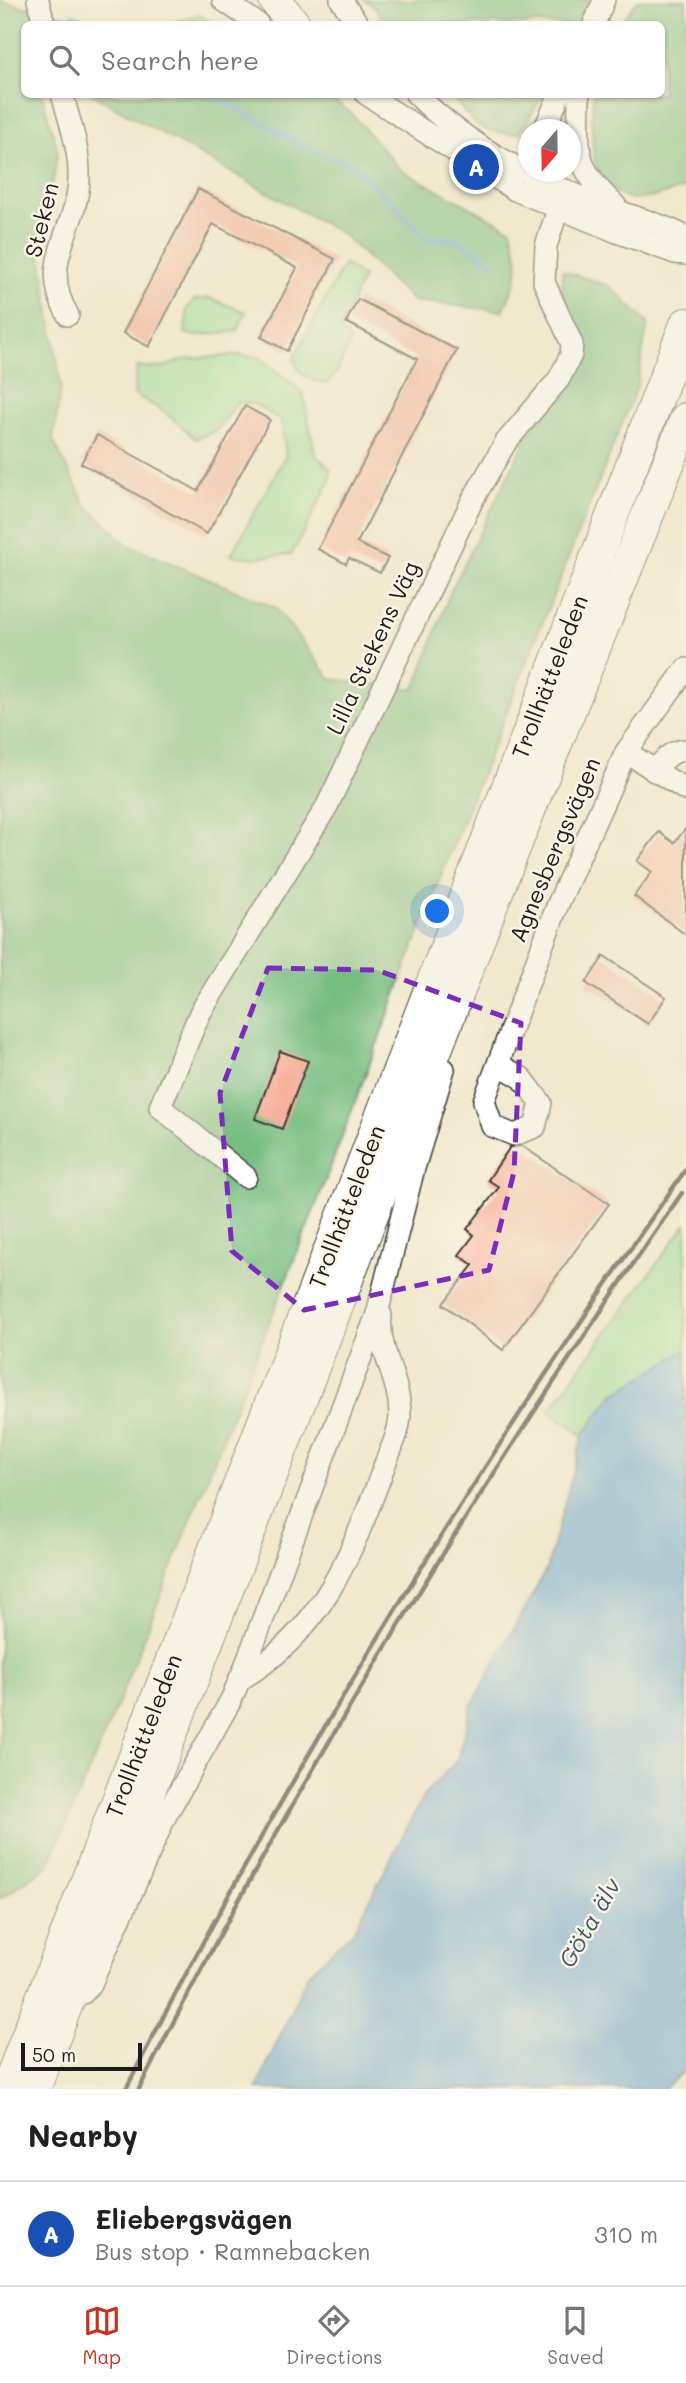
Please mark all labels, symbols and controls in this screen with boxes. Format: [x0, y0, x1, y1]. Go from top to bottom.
search box [21, 21, 665, 98]
icon: search [45, 41, 83, 79]
text: Search here [101, 43, 259, 77]
north arrow [518, 119, 581, 182]
pin: A [453, 141, 499, 193]
street label: Steken [17, 179, 65, 261]
street label: Lilla Stekens Väg [319, 556, 425, 739]
street label: Trollhätteleden [504, 591, 594, 763]
street label: Agnesbergsvägen [502, 752, 607, 947]
your location [420, 894, 454, 928]
street label: Trollhätteleden [301, 1121, 391, 1293]
street label: Trollhätteleden [98, 1650, 188, 1822]
water label: Göta älv [551, 1871, 627, 1973]
scale bar [21, 2040, 142, 2072]
text: 50 m [32, 2042, 76, 2067]
text: Nearby [28, 2115, 138, 2155]
text: Eliebergsvägen [95, 2202, 292, 2236]
text: A [43, 2219, 59, 2249]
text: 310 m [594, 2219, 658, 2249]
text: Bus stop · Ramnebacken [95, 2236, 370, 2266]
tab: Map [82, 2302, 121, 2369]
tab: Directions [286, 2302, 382, 2369]
tab: Saved [547, 2302, 604, 2369]

